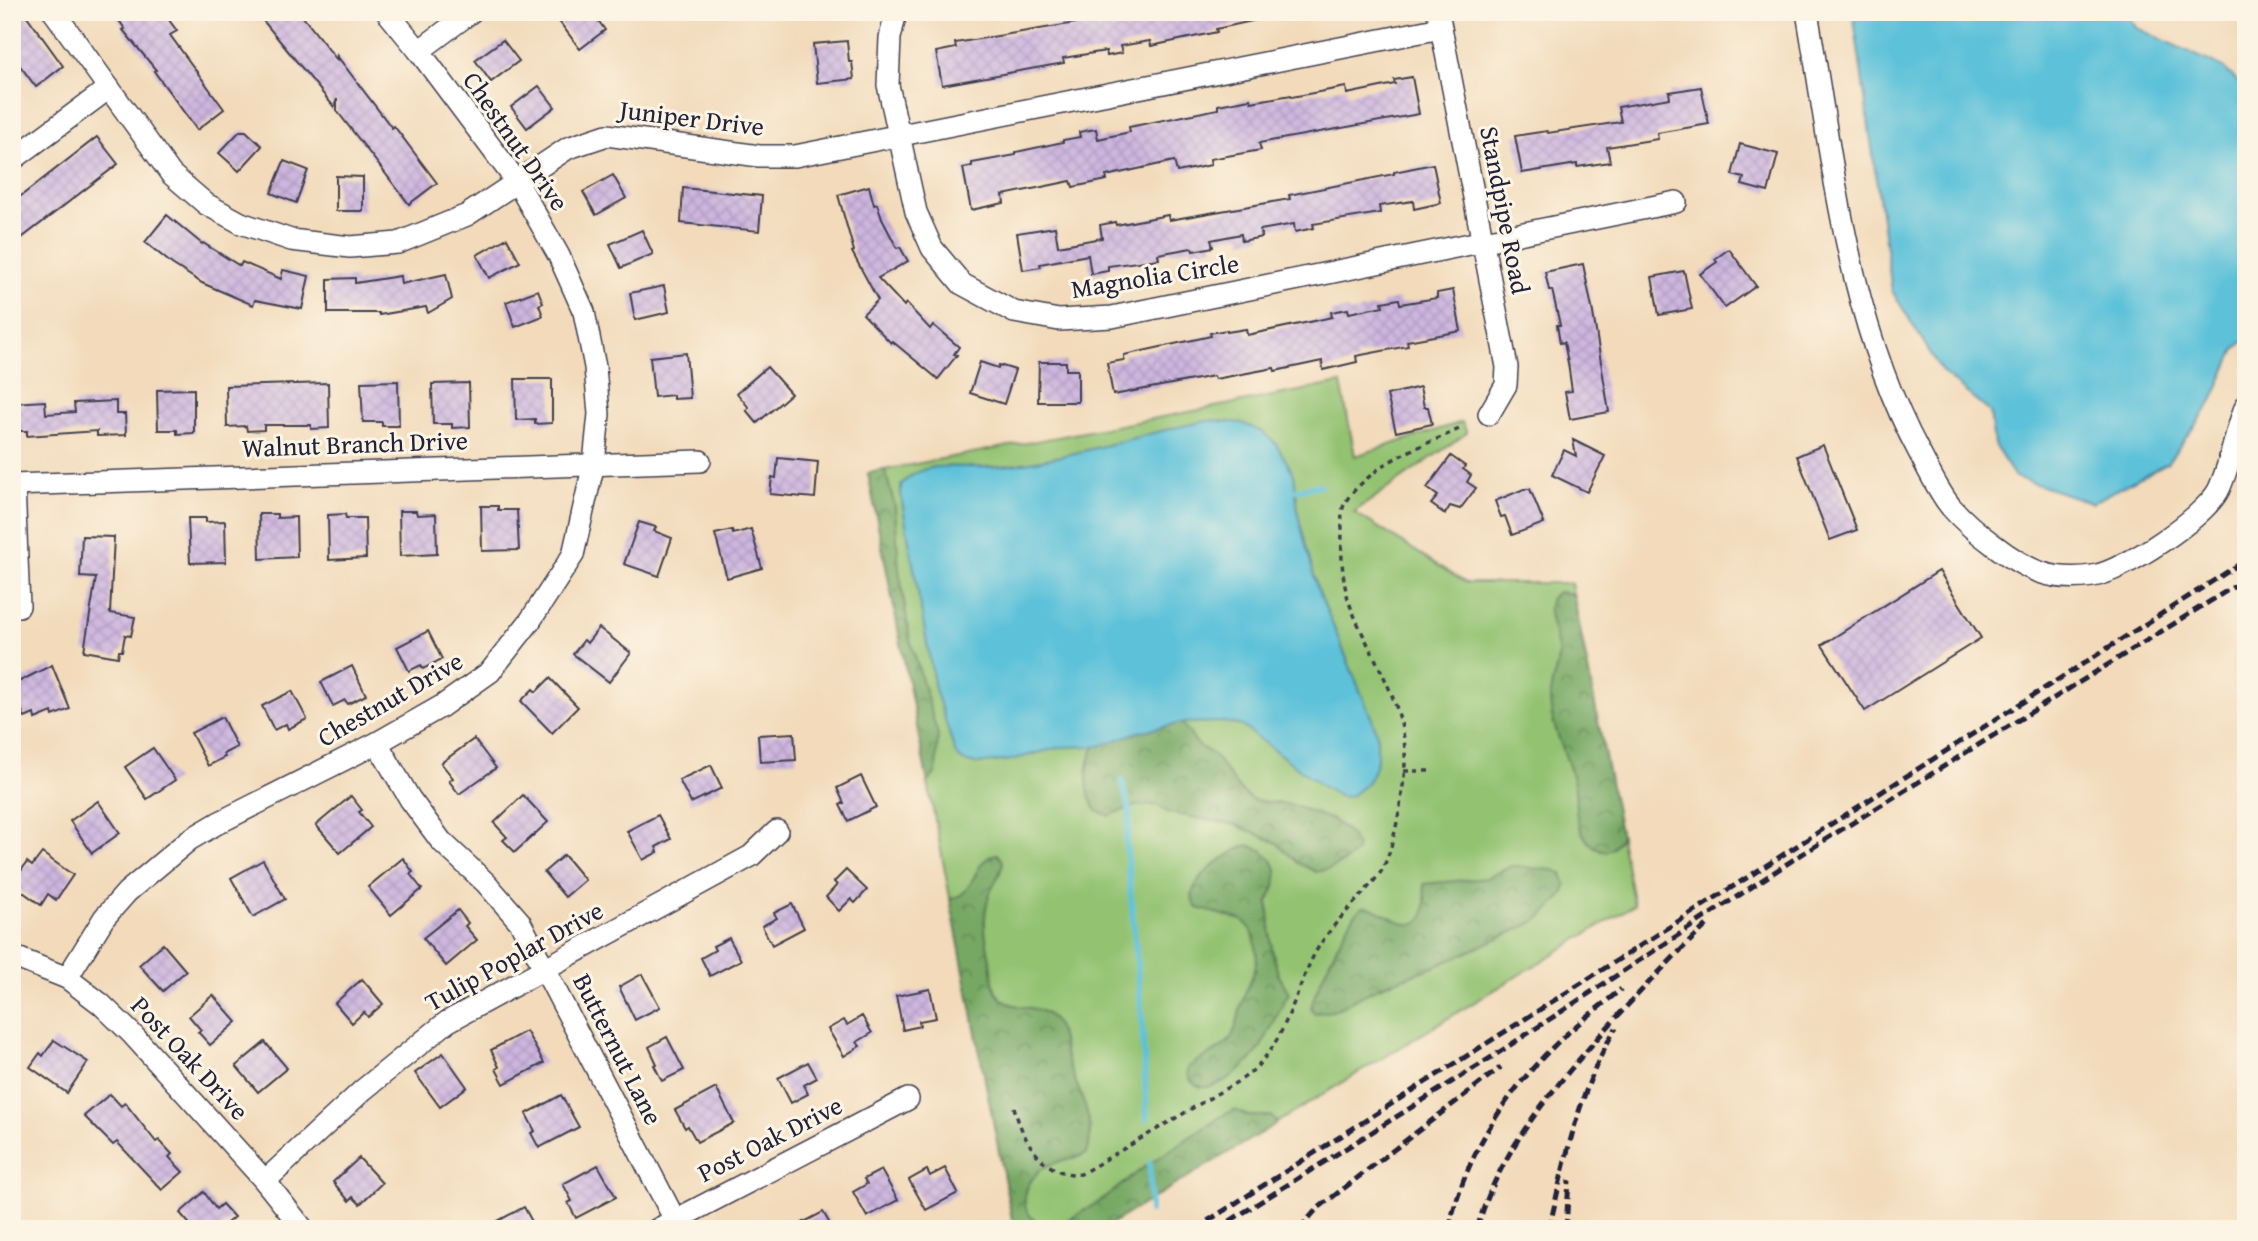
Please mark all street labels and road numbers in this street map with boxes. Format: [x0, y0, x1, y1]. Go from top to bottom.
street label: Chestnut Drive [454, 63, 579, 218]
street label: Juniper Drive [615, 89, 766, 146]
street label: Standpipe Road [1470, 123, 1541, 297]
street label: Magnolia Circle [1068, 243, 1242, 308]
street label: Walnut Branch Drive [241, 420, 469, 467]
street label: Chestnut Drive [310, 641, 470, 756]
street label: Tulip Poplar Drive [417, 890, 610, 1021]
street label: Butternut Lane [564, 966, 673, 1131]
street label: Post Oak Drive [122, 987, 258, 1129]
street label: Post Oak Drive [691, 1085, 849, 1192]

